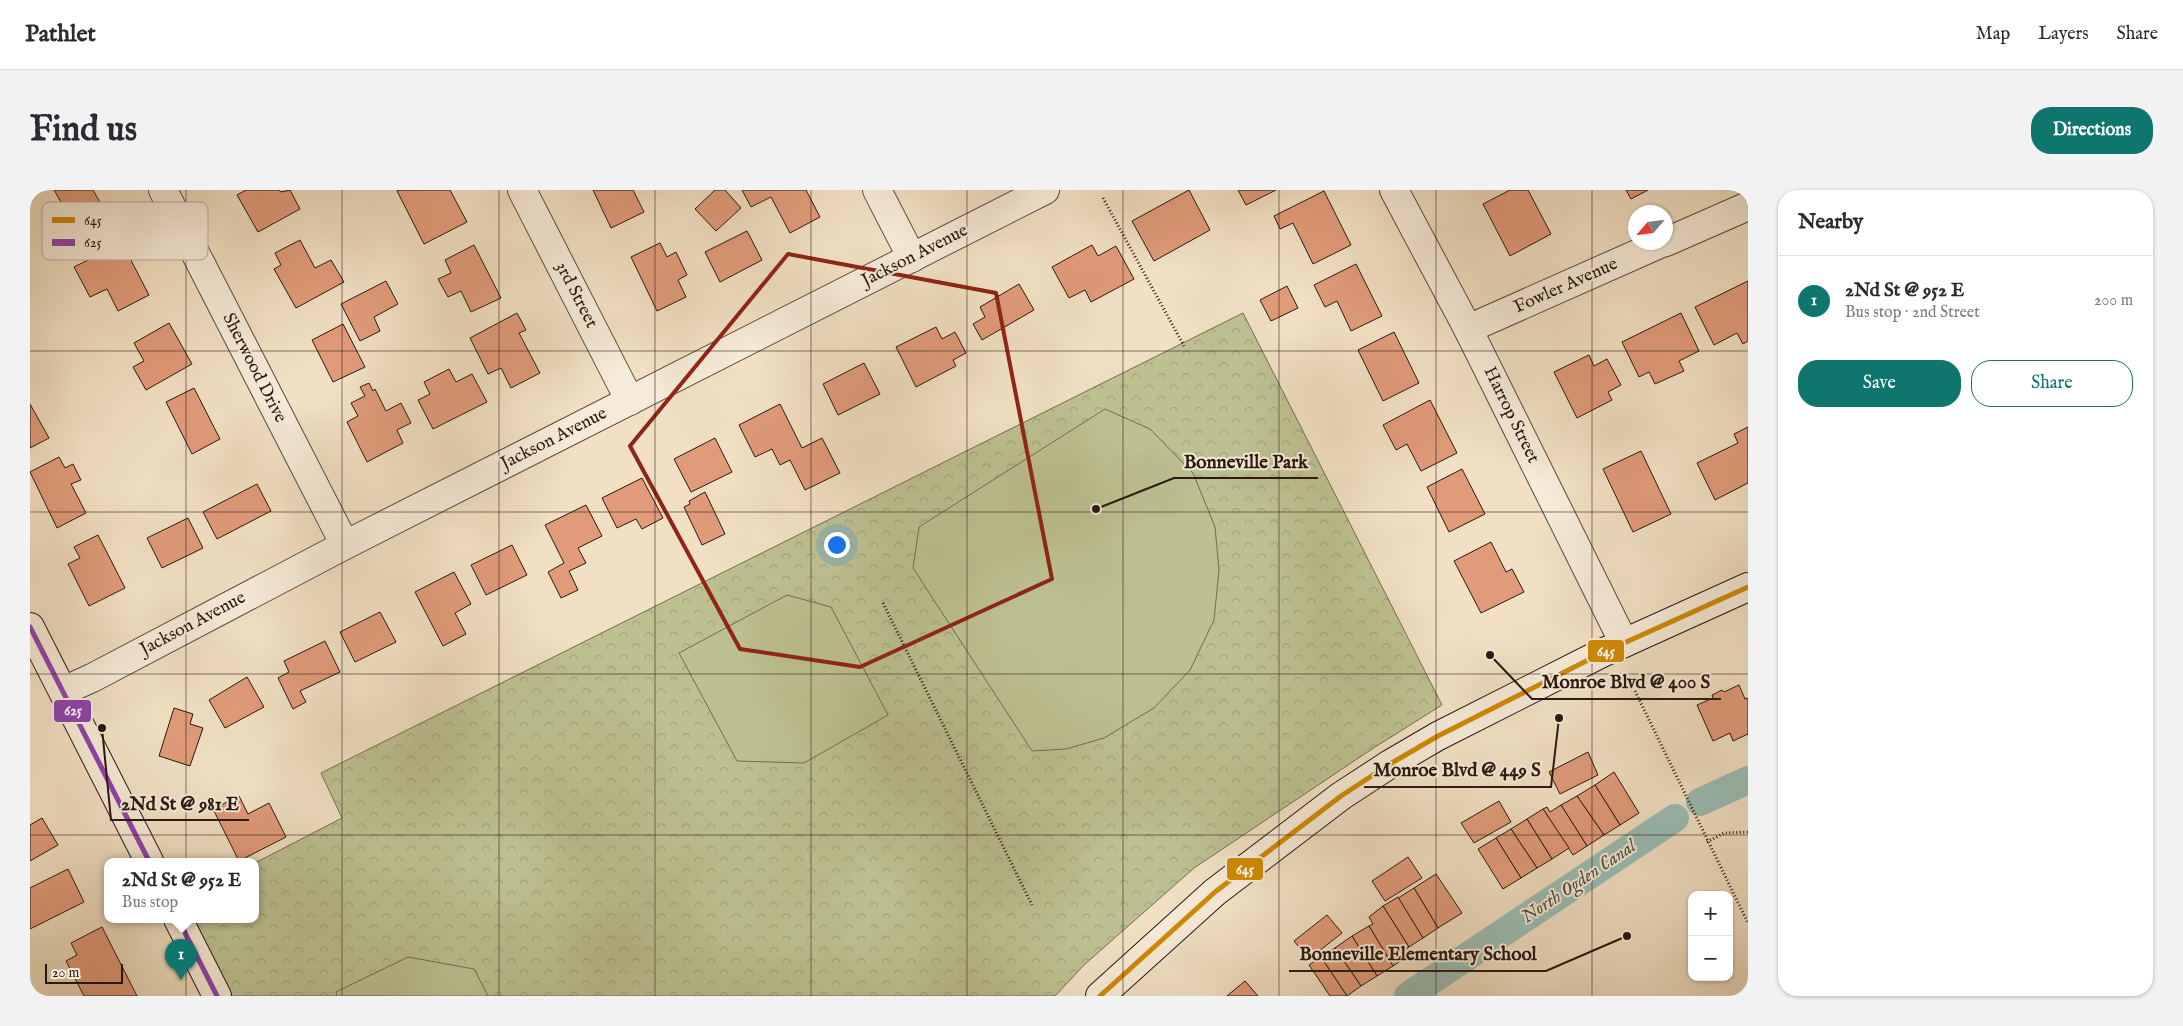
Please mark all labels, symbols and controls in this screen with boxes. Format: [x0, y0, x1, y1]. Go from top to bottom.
text: Pathlet [25, 19, 96, 50]
text: Map [1976, 23, 2010, 46]
text: Layers [2038, 23, 2089, 46]
text: Share [2117, 23, 2158, 46]
button: Directions [2031, 107, 2153, 154]
text: Find us [30, 108, 137, 153]
legend [42, 202, 208, 260]
north arrow [1628, 205, 1673, 250]
text: Nearby [1798, 209, 1863, 236]
text: 645 [84, 212, 102, 230]
street label: Jackson Avenue [856, 219, 972, 294]
text: 625 [84, 234, 102, 252]
street label: Fowler Avenue [1511, 253, 1621, 319]
street label: 3rd Street [550, 258, 602, 332]
text: 2Nd St @ 952 E [1845, 279, 1964, 303]
text: 1 [1811, 291, 1817, 311]
text: 200 m [2094, 291, 2133, 311]
text: Bus stop · 2nd Street [1845, 303, 1980, 323]
street label: Sherwood Drive [216, 309, 292, 427]
button: Save [1798, 360, 1961, 407]
button: Share [1971, 360, 2133, 407]
street label: Harrop Street [1478, 363, 1544, 467]
street label: Jackson Avenue [495, 402, 611, 477]
callout: Bonneville Park [1174, 444, 1318, 478]
text: Bonneville Park [1184, 451, 1309, 475]
your location [824, 532, 850, 558]
street label: Jackson Avenue [134, 586, 250, 662]
line badge: 645 [1587, 639, 1625, 663]
text: 645 [1597, 643, 1615, 661]
callout: Monroe Blvd @ 400 S [1532, 665, 1721, 699]
text: Monroe Blvd @ 400 S [1542, 671, 1710, 695]
line badge: 625 [53, 699, 92, 723]
text: 625 [64, 702, 82, 720]
callout: Monroe Blvd @ 449 S [1364, 753, 1551, 787]
text: Monroe Blvd @ 449 S [1373, 759, 1541, 783]
callout: 2Nd St @ 981 E [111, 786, 249, 820]
text: 2Nd St @ 981 E [121, 793, 239, 817]
water label: North Ogden Canal [1517, 834, 1642, 929]
line badge: 645 [1226, 857, 1264, 881]
popup [104, 858, 259, 923]
text: 645 [1236, 861, 1254, 879]
text: 2Nd St @ 952 E [122, 869, 241, 893]
map controls [1688, 891, 1733, 981]
button: + [1688, 891, 1733, 936]
text: Bus stop [122, 893, 178, 913]
button: − [1688, 936, 1733, 981]
callout: Bonneville Elementary School [1289, 937, 1546, 971]
pin: 1 [165, 939, 197, 980]
text: Bonneville Elementary School [1299, 943, 1538, 967]
scale bar [45, 961, 122, 984]
text: 20 m [52, 964, 79, 982]

